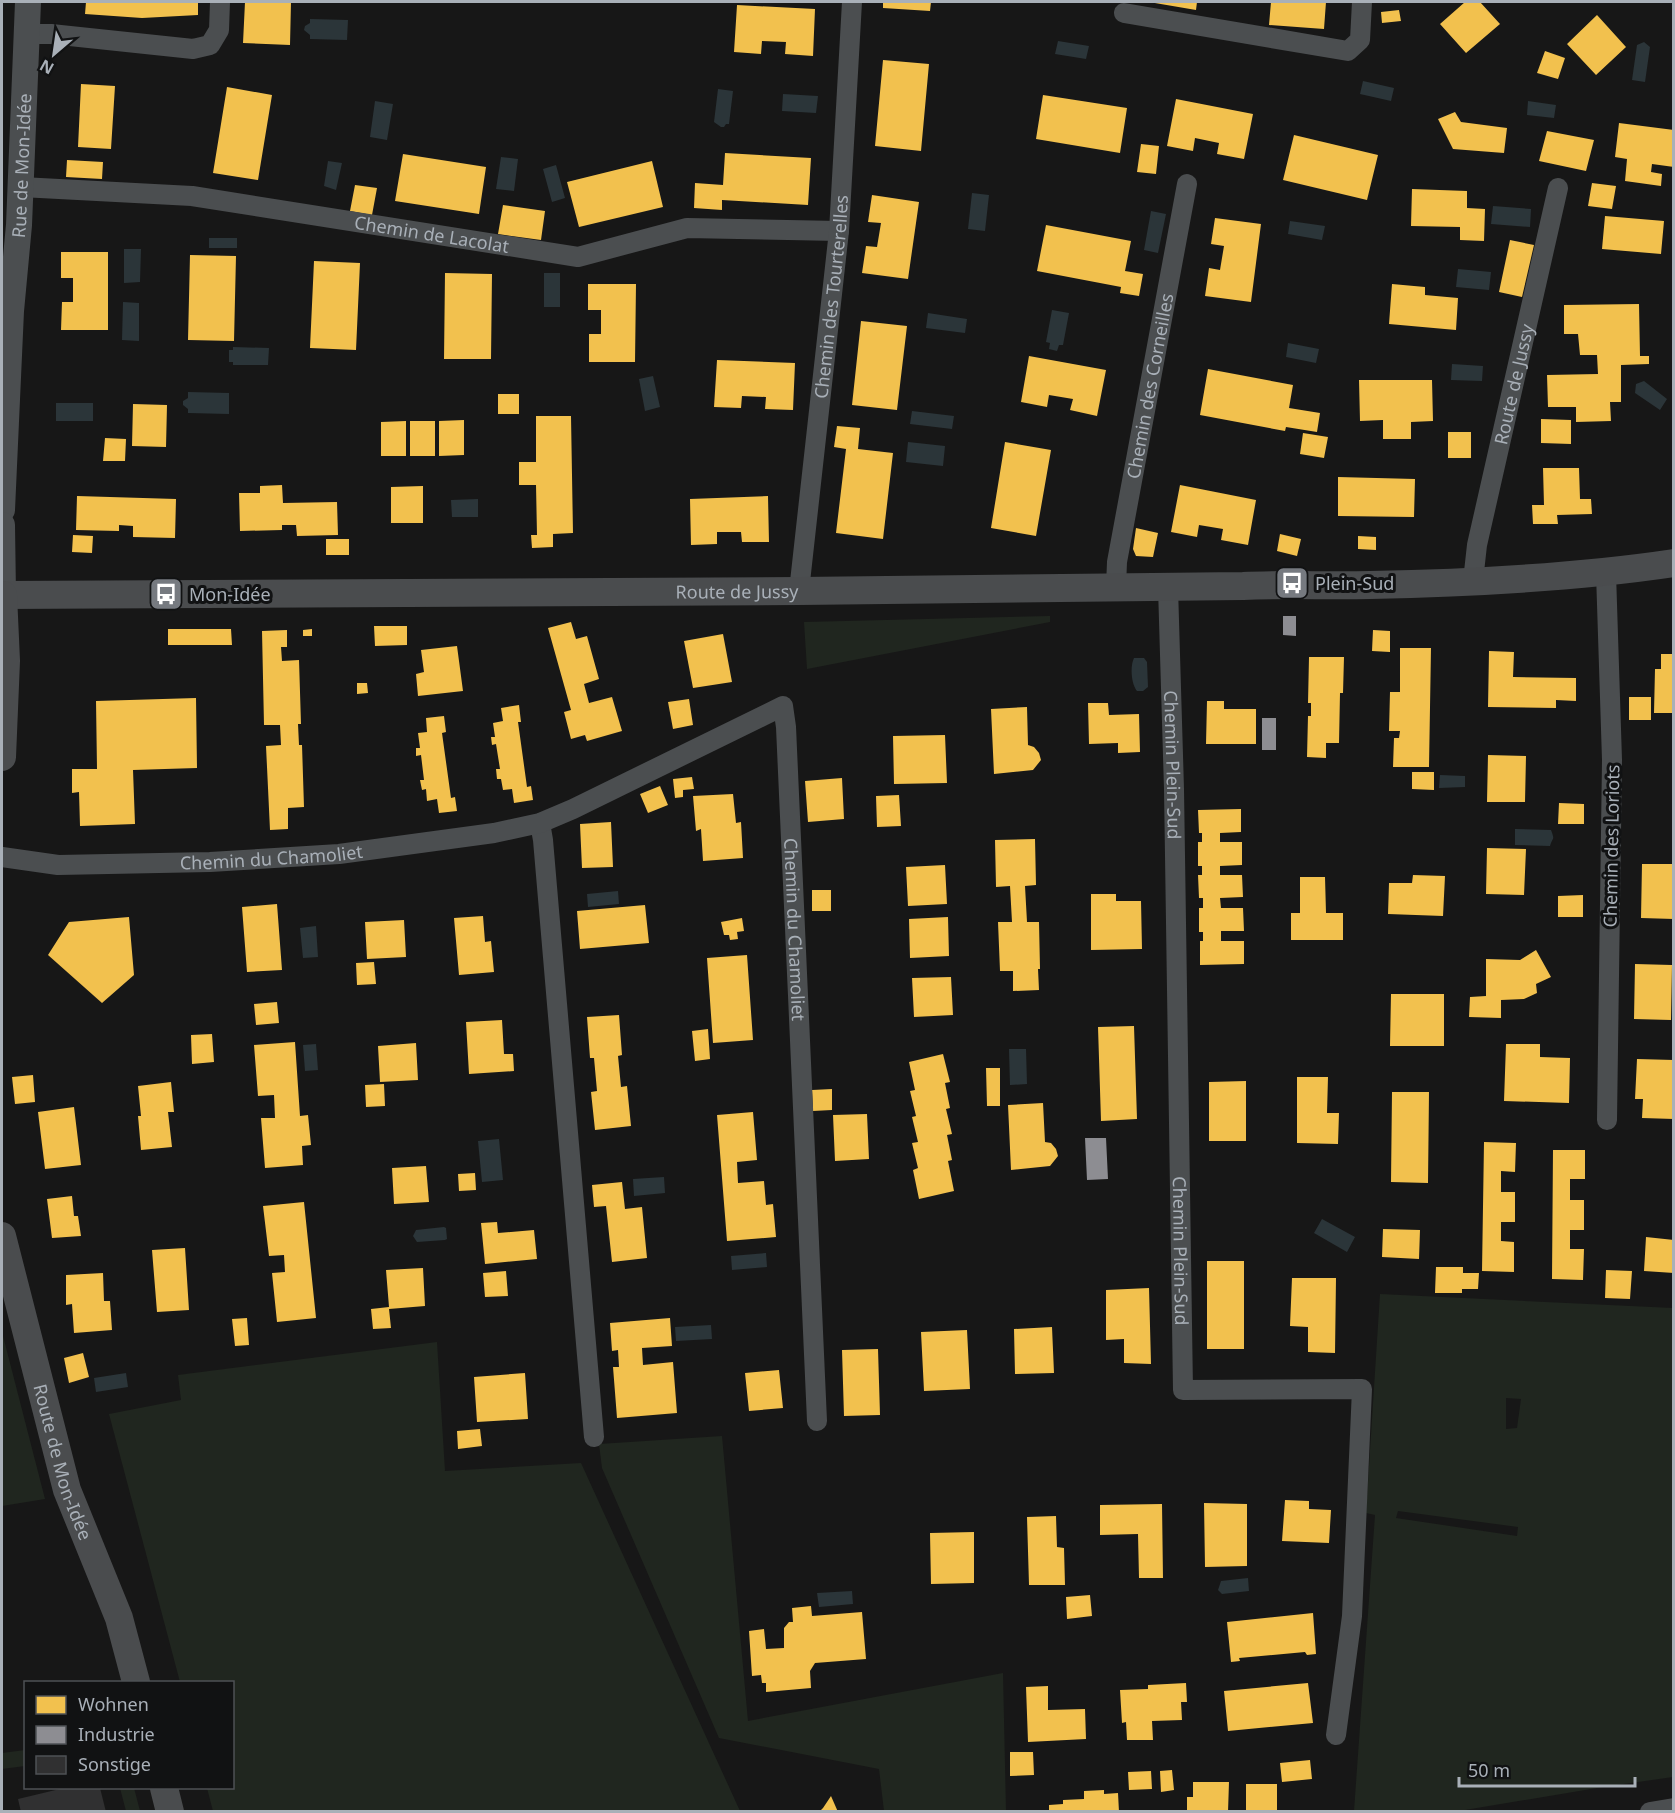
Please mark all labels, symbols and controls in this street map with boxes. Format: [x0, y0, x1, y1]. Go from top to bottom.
north arrow [24, 24, 84, 84]
text: N [36, 54, 58, 80]
street label: Rue de Mon-Idée [6, 93, 36, 239]
street label: Chemin des Tourterelles [808, 194, 853, 400]
street label: Chemin de Lacolat [353, 210, 511, 258]
street label: Chemin des Corneilles [1121, 291, 1179, 481]
street label: Route de Jussy [1488, 321, 1539, 447]
bus stop icon: Plein-Sud [1274, 565, 1310, 601]
place label: Plein-Sud [1315, 571, 1394, 595]
bus stop icon: Mon-Idée [148, 576, 184, 612]
street label: Route de Jussy [675, 579, 799, 604]
place label: Mon-Idée [189, 582, 271, 606]
street label: Chemin Plein-Sud [1159, 690, 1187, 840]
street label: Chemin des Loriots [1598, 764, 1624, 928]
street label: Chemin du Chamoliet [779, 837, 811, 1022]
street label: Chemin du Chamoliet [180, 839, 365, 875]
street label: Chemin Plein-Sud [1168, 1176, 1194, 1326]
street label: Route de Mon-Idée [28, 1381, 98, 1544]
legend [24, 1681, 234, 1789]
text: Wohnen [78, 1692, 149, 1716]
text: Industrie [78, 1722, 155, 1746]
scale bar [1459, 1750, 1634, 1788]
text: Sonstige [78, 1752, 151, 1776]
text: 50 m [1468, 1758, 1510, 1782]

